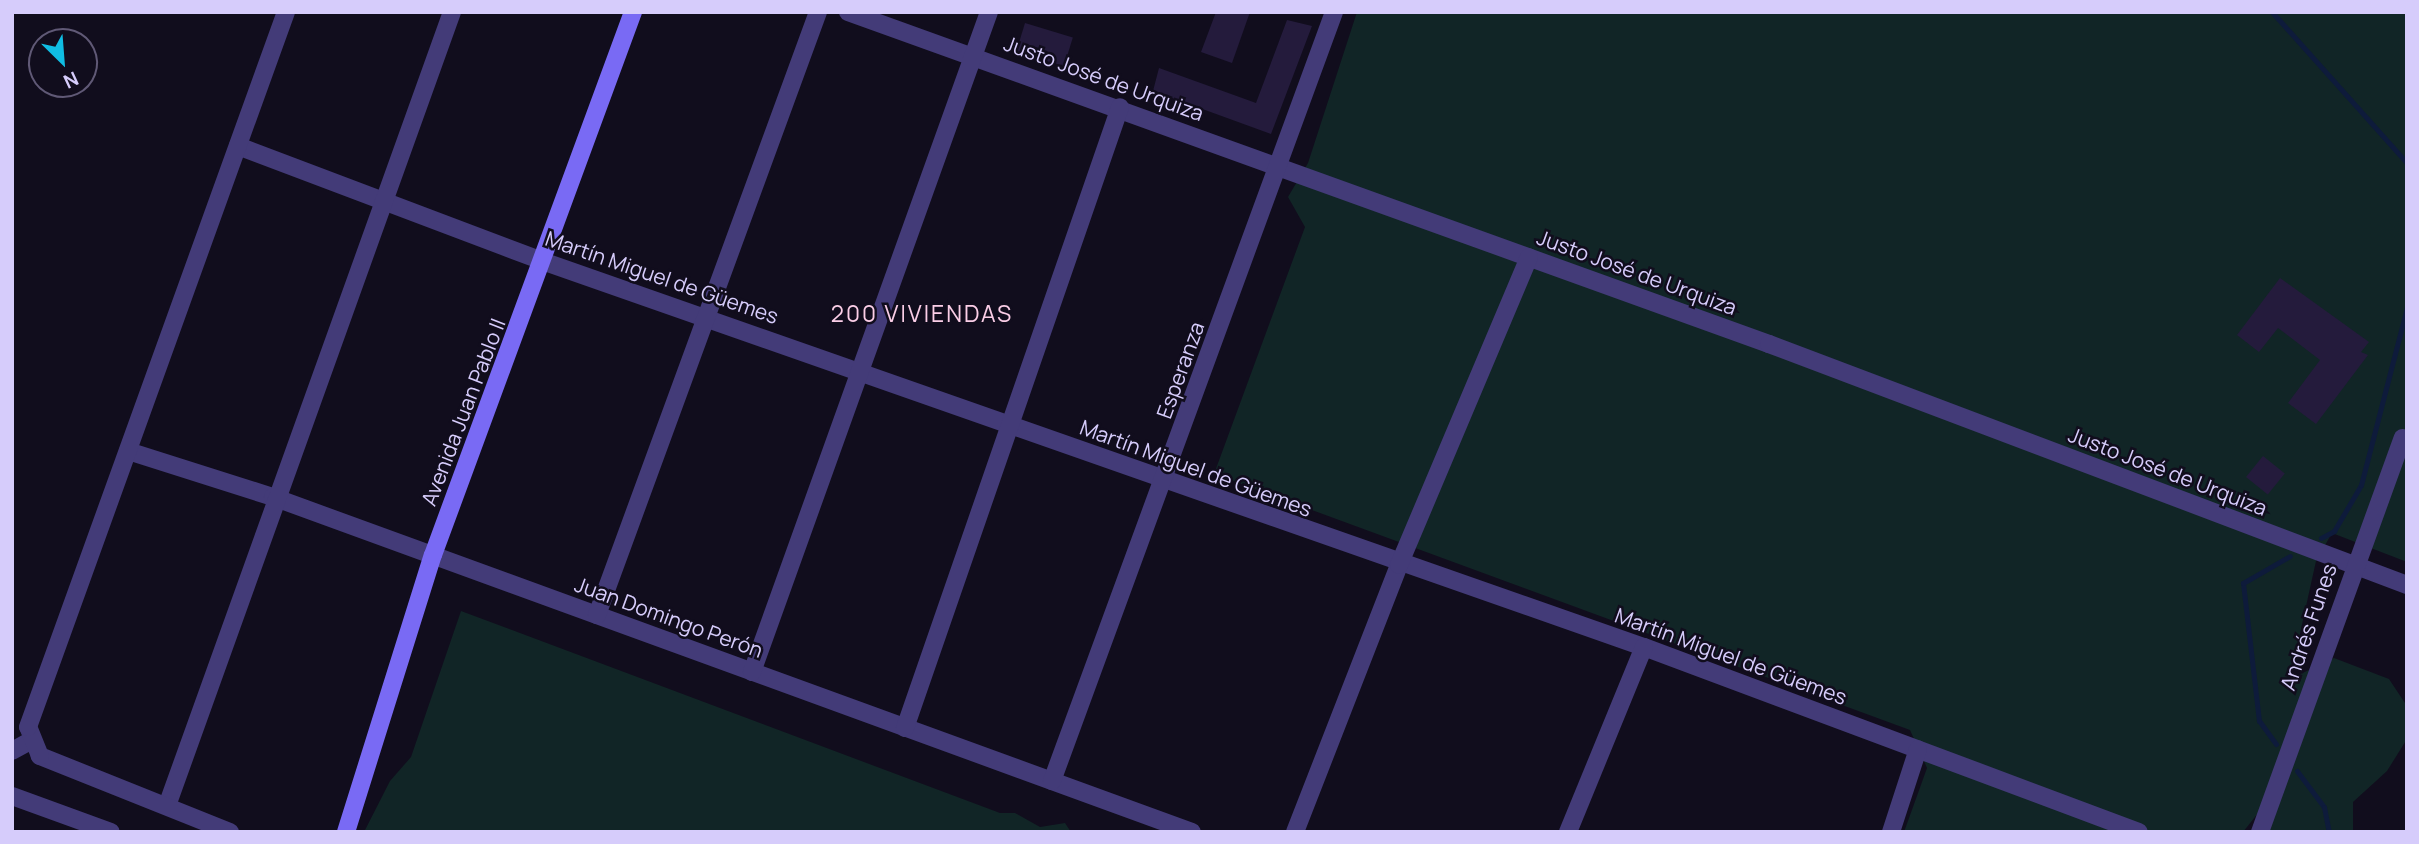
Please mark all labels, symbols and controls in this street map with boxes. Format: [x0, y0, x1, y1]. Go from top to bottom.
north arrow [28, 28, 98, 98]
street label: Justo José de Urquiza [1001, 30, 1207, 126]
text: N [59, 66, 83, 95]
street label: Justo José de Urquiza [1534, 224, 1740, 320]
street label: Martín Miguel de Güemes [542, 225, 782, 329]
district label: 200 VIVIENDAS [832, 299, 1012, 327]
street label: Avenida Juan Pablo II [416, 315, 510, 509]
street label: Esperanza [1151, 318, 1209, 422]
street label: Martín Miguel de Güemes [1077, 414, 1315, 522]
street label: Justo José de Urquiza [2065, 422, 2271, 520]
street label: Andrés Funes [2275, 561, 2341, 693]
street label: Juan Domingo Perón [571, 571, 767, 663]
street label: Martín Miguel de Güemes [1612, 602, 1850, 710]

